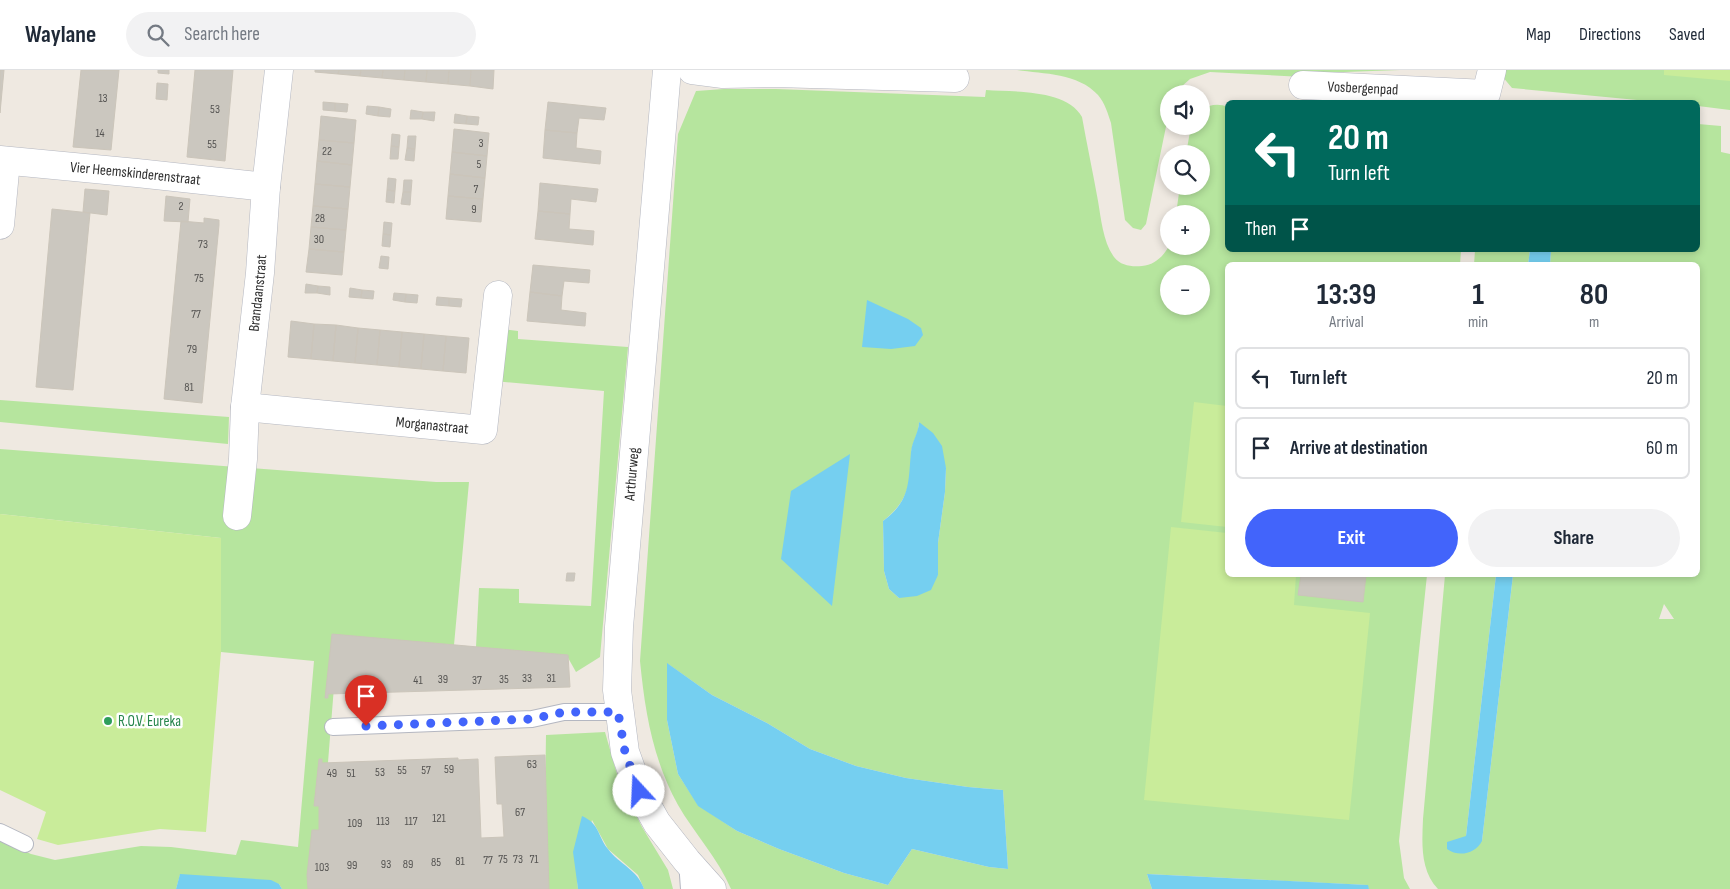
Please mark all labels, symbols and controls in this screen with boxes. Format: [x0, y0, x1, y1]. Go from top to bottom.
search box [126, 12, 476, 57]
text: Waylane [25, 20, 96, 49]
icon: search [144, 21, 172, 49]
text: Search here [184, 23, 260, 46]
text: Map [1526, 24, 1551, 45]
text: Directions [1579, 24, 1641, 45]
text: Saved [1669, 24, 1705, 45]
street label: Vosbergenpad [1327, 77, 1399, 99]
map controls [1160, 85, 1210, 315]
button: sound [1160, 85, 1210, 135]
house number: 13 [98, 91, 108, 106]
house number: 53 [210, 102, 220, 117]
text: 20 m [1328, 117, 1389, 160]
icon: left [1245, 120, 1310, 185]
house number: 14 [95, 126, 105, 141]
house number: 3 [478, 136, 484, 151]
house number: 55 [207, 137, 217, 152]
house number: 22 [322, 144, 332, 159]
button: search [1160, 145, 1210, 195]
street label: Vier Heemskinderenstraat [69, 157, 202, 189]
house number: 5 [477, 157, 482, 172]
text: Turn left [1328, 160, 1390, 187]
house number: 7 [474, 182, 479, 197]
house number: 2 [179, 199, 184, 214]
house number: 9 [471, 202, 477, 217]
button: + [1160, 205, 1210, 255]
house number: 28 [315, 211, 325, 226]
icon: arrive [1286, 215, 1314, 243]
text: Then [1245, 218, 1276, 241]
house number: 30 [314, 232, 324, 247]
house number: 73 [198, 237, 208, 252]
street label: Brandaanstraat [244, 253, 271, 333]
button: − [1160, 265, 1210, 315]
house number: 75 [194, 271, 204, 286]
text: 13:39 [1317, 277, 1376, 313]
text: 1 [1472, 277, 1484, 313]
text: 80 [1580, 277, 1608, 313]
house number: 77 [191, 307, 201, 322]
text: Arrival [1329, 313, 1364, 332]
text: min [1468, 313, 1488, 332]
text: m [1589, 313, 1599, 332]
house number: 79 [187, 342, 197, 357]
icon: left [1247, 364, 1275, 392]
text: Turn left [1290, 367, 1347, 390]
text: 20 m [1646, 367, 1678, 390]
house number: 81 [184, 380, 195, 395]
street label: Morganastraat [395, 412, 470, 438]
icon: arrive [1247, 434, 1275, 462]
text: Arrive at destination [1290, 437, 1428, 460]
text: 60 m [1646, 437, 1678, 460]
street label: Arthurweg [620, 447, 644, 502]
button: Exit [1245, 509, 1458, 567]
button: Share [1468, 509, 1680, 567]
house number: 33 [522, 671, 532, 686]
house number: 31 [546, 671, 556, 686]
house number: 39 [438, 672, 448, 687]
house number: 35 [499, 672, 509, 687]
house number: 41 [413, 673, 423, 688]
house number: 37 [472, 673, 482, 688]
pin [345, 675, 387, 726]
icon: arrive [352, 682, 380, 710]
place label: R.O.V. Eureka [118, 712, 181, 731]
marker: R.O.V. Eureka [102, 715, 114, 727]
house number: 63 [527, 757, 537, 772]
house number: 59 [444, 762, 454, 777]
house number: 55 [397, 763, 407, 778]
house number: 57 [421, 763, 431, 778]
position arrow [612, 764, 664, 816]
house number: 53 [375, 765, 385, 780]
house number: 49 [327, 766, 337, 781]
house number: 51 [346, 766, 356, 781]
house number: 67 [515, 805, 525, 820]
house number: 121 [432, 811, 447, 826]
house number: 113 [376, 814, 390, 829]
house number: 117 [404, 814, 418, 829]
house number: 109 [348, 816, 362, 831]
house number: 75 [498, 852, 508, 867]
house number: 73 [513, 852, 523, 867]
house number: 71 [529, 852, 539, 867]
house number: 77 [483, 853, 493, 868]
house number: 81 [455, 854, 466, 869]
house number: 85 [431, 855, 441, 870]
house number: 93 [381, 857, 391, 872]
house number: 89 [403, 857, 413, 872]
house number: 99 [347, 858, 357, 873]
house number: 103 [315, 860, 329, 875]

